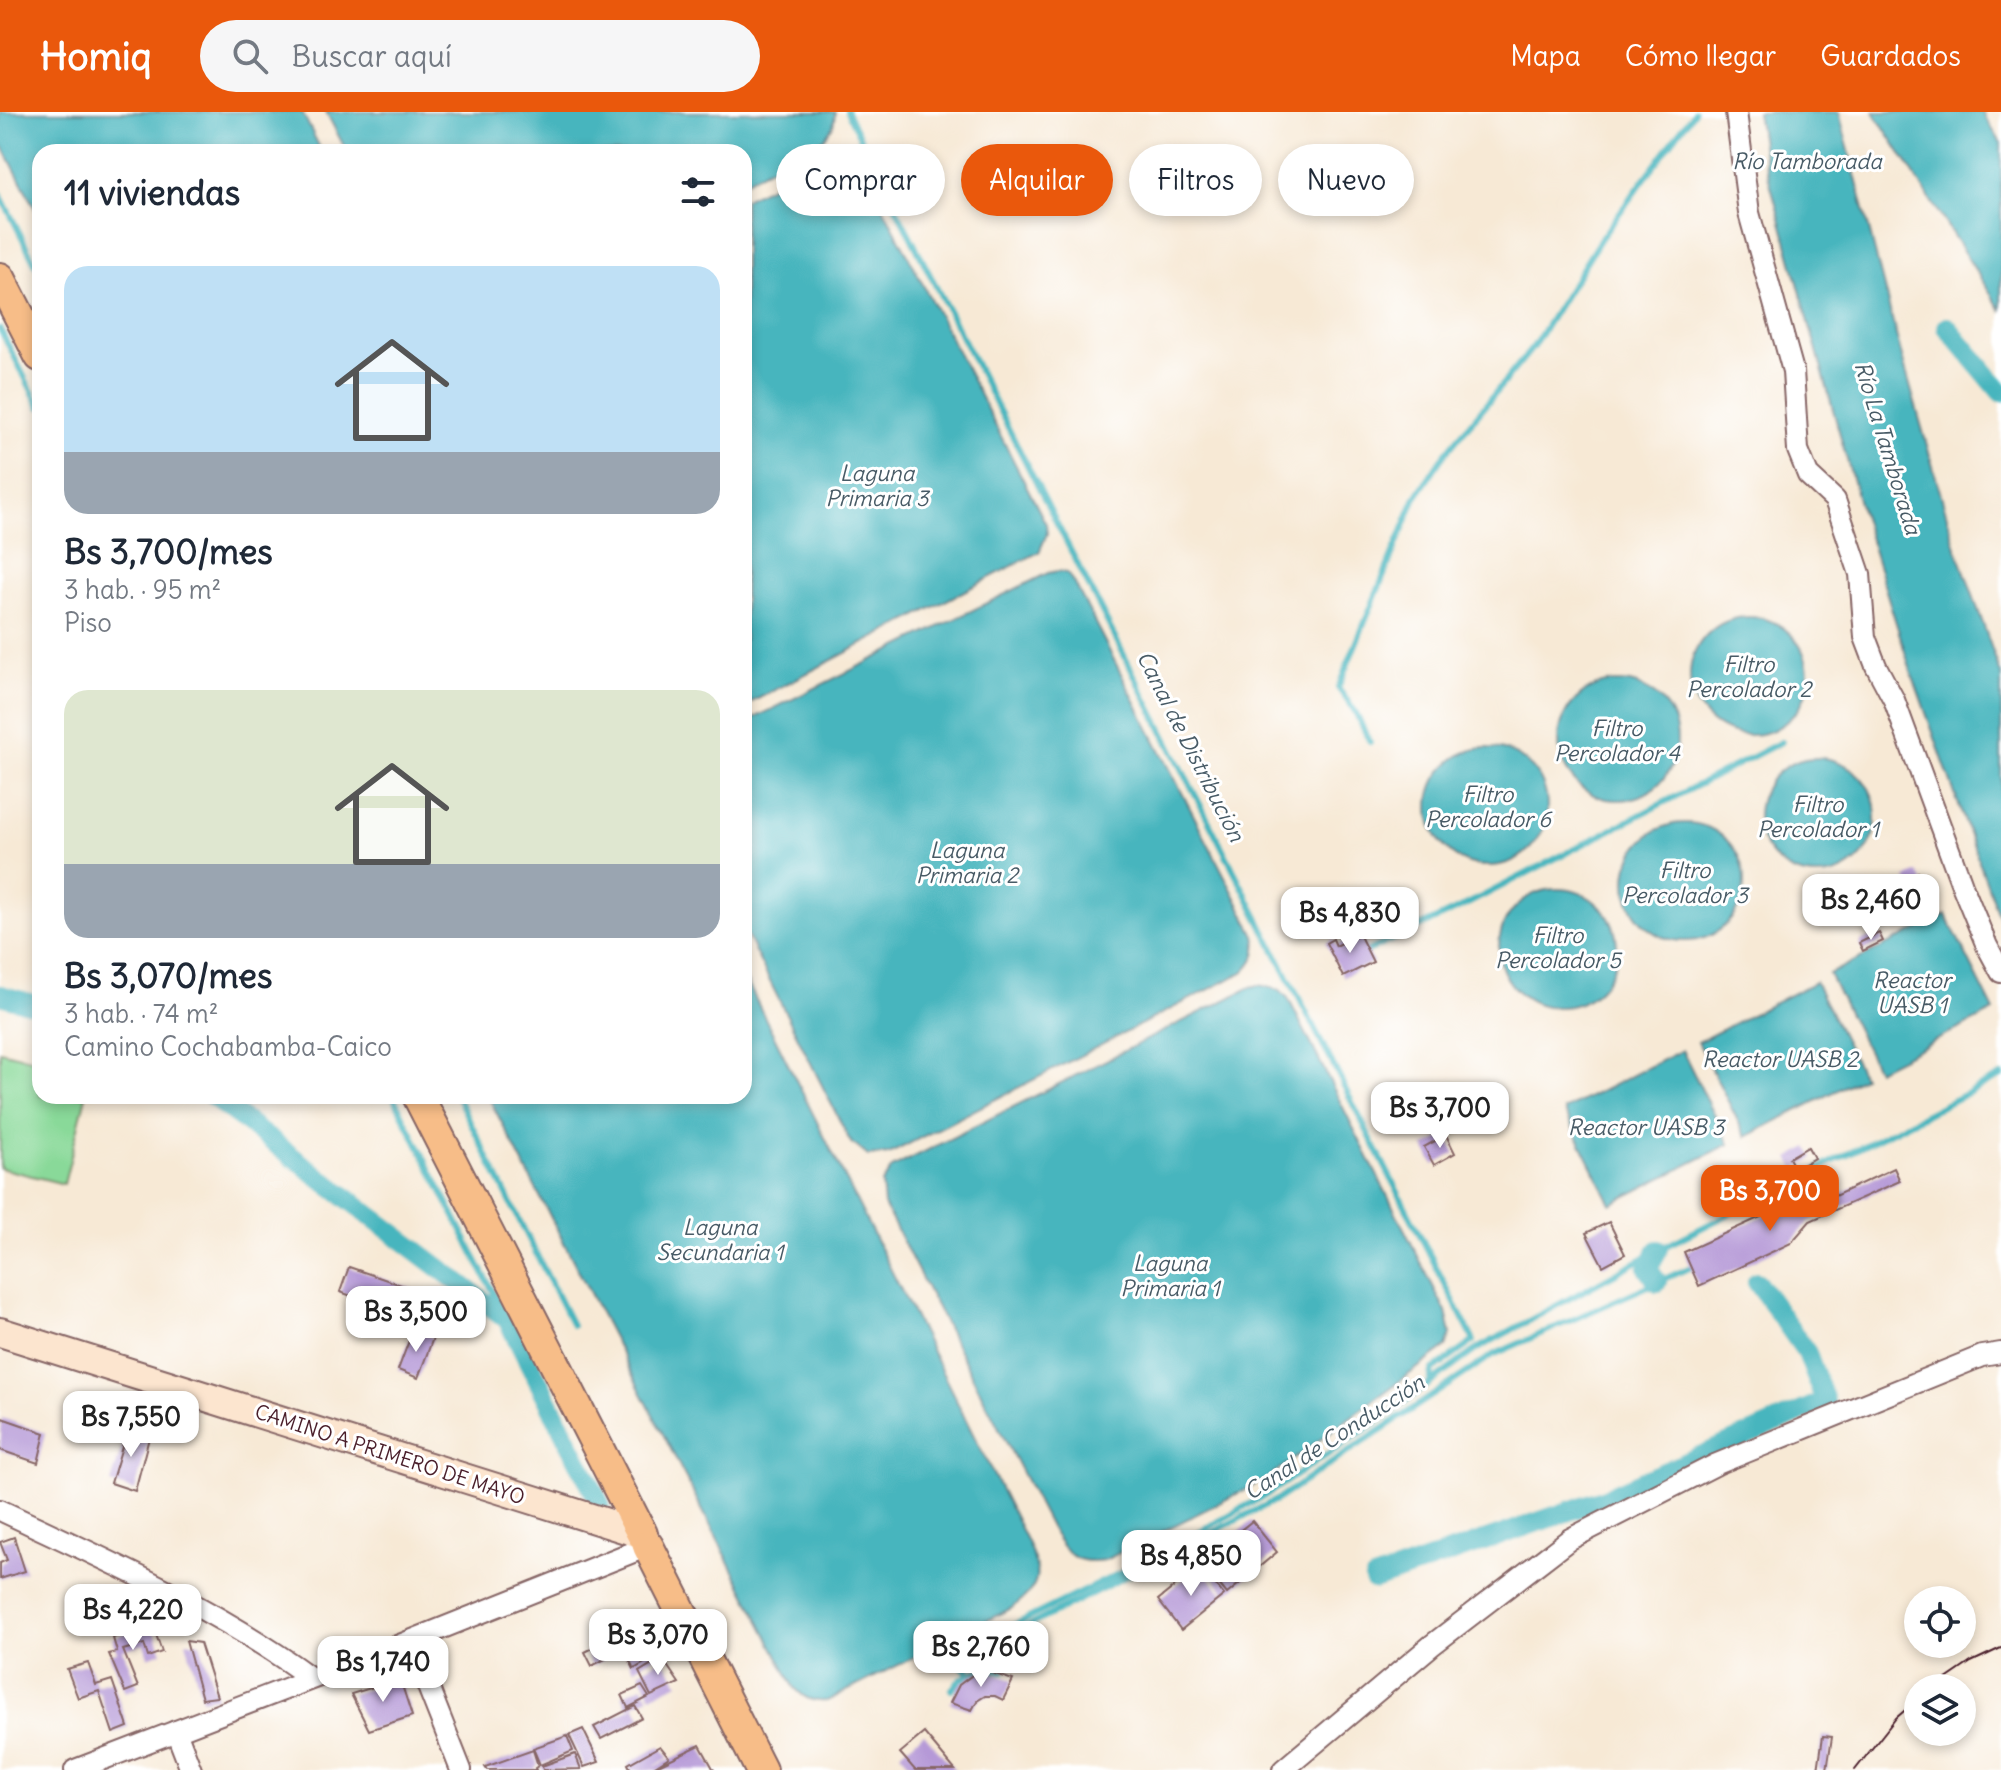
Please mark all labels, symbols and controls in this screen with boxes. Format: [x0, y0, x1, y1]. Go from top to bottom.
search box [200, 20, 760, 92]
text: Homiq [40, 33, 152, 80]
icon: search [228, 34, 272, 78]
text: Buscar aquí [292, 37, 452, 75]
text: Mapa [1510, 38, 1581, 74]
text: Cómo llegar [1625, 38, 1776, 74]
text: Guardados [1820, 38, 1961, 74]
chip: Comprar [776, 144, 945, 216]
chip: Alquilar [961, 144, 1113, 216]
chip: Filtros [1129, 144, 1262, 216]
chip: Nuevo [1278, 144, 1414, 216]
water label: Río Tamborada [1732, 147, 1883, 175]
icon: filters [676, 170, 720, 214]
text: 11 viviendas [64, 171, 240, 214]
icon: home [320, 318, 464, 462]
water label: Río La Tamborada [1848, 358, 1928, 539]
water label: Laguna Primaria 3 [825, 459, 931, 512]
text: Bs 3,700/mes [64, 530, 273, 573]
text: 3 hab. · 95 m² [64, 573, 221, 606]
text: Piso [64, 606, 112, 639]
water label: Canal de Distribución [1131, 646, 1252, 847]
water label: Filtro Percolador 2 [1686, 650, 1814, 703]
water label: Filtro Percolador 4 [1554, 714, 1681, 767]
icon: home [320, 742, 464, 886]
water label: Filtro Percolador 6 [1425, 780, 1553, 833]
water label: Filtro Percolador 1 [1757, 790, 1881, 843]
water label: Laguna Primaria 2 [916, 836, 1020, 889]
water label: Filtro Percolador 3 [1622, 856, 1750, 909]
pin: Bs 2,460 [1788, 874, 1954, 942]
text: Bs 2,460 [1820, 883, 1922, 916]
pin: Bs 4,830 [1267, 887, 1433, 955]
text: Bs 4,830 [1299, 896, 1401, 929]
water label: Filtro Percolador 5 [1495, 921, 1623, 974]
text: Bs 3,070/mes [64, 954, 272, 997]
water label: Reactor UASB 1 [1873, 966, 1954, 1019]
text: 3 hab. · 74 m² [64, 997, 219, 1030]
text: Camino Cochabamba-Caico [64, 1030, 392, 1063]
water label: Reactor UASB 2 [1702, 1045, 1860, 1073]
pin: Bs 3,700 [1357, 1082, 1523, 1150]
text: Bs 3,700 [1389, 1091, 1491, 1124]
water label: Reactor UASB 3 [1568, 1113, 1727, 1141]
pin: Bs 3,700 [1687, 1165, 1853, 1233]
text: Bs 3,700 [1719, 1174, 1821, 1207]
water label: Laguna Secundaria 1 [657, 1213, 786, 1266]
water label: Laguna Primaria 1 [1120, 1249, 1222, 1302]
pin: Bs 3,500 [333, 1286, 499, 1354]
text: Bs 3,500 [364, 1295, 468, 1328]
water label: Canal de Conducción [1239, 1368, 1431, 1506]
pin: Bs 7,550 [48, 1391, 214, 1459]
street label: CAMINO A PRIMERO DE MAYO [252, 1399, 528, 1509]
text: Bs 7,550 [81, 1400, 181, 1433]
pin: Bs 4,850 [1108, 1530, 1274, 1598]
text: Bs 4,850 [1140, 1539, 1242, 1572]
pin: Bs 4,220 [50, 1584, 216, 1652]
map controls [1904, 1586, 1976, 1746]
button: locate [1904, 1586, 1976, 1658]
text: Bs 4,220 [82, 1593, 184, 1626]
pin: Bs 3,070 [575, 1609, 741, 1677]
text: Bs 3,070 [607, 1618, 709, 1651]
pin: Bs 2,760 [898, 1621, 1064, 1689]
text: Bs 2,760 [931, 1630, 1031, 1663]
pin: Bs 1,740 [300, 1636, 466, 1704]
text: Bs 1,740 [335, 1645, 431, 1678]
button: layers [1904, 1674, 1976, 1746]

